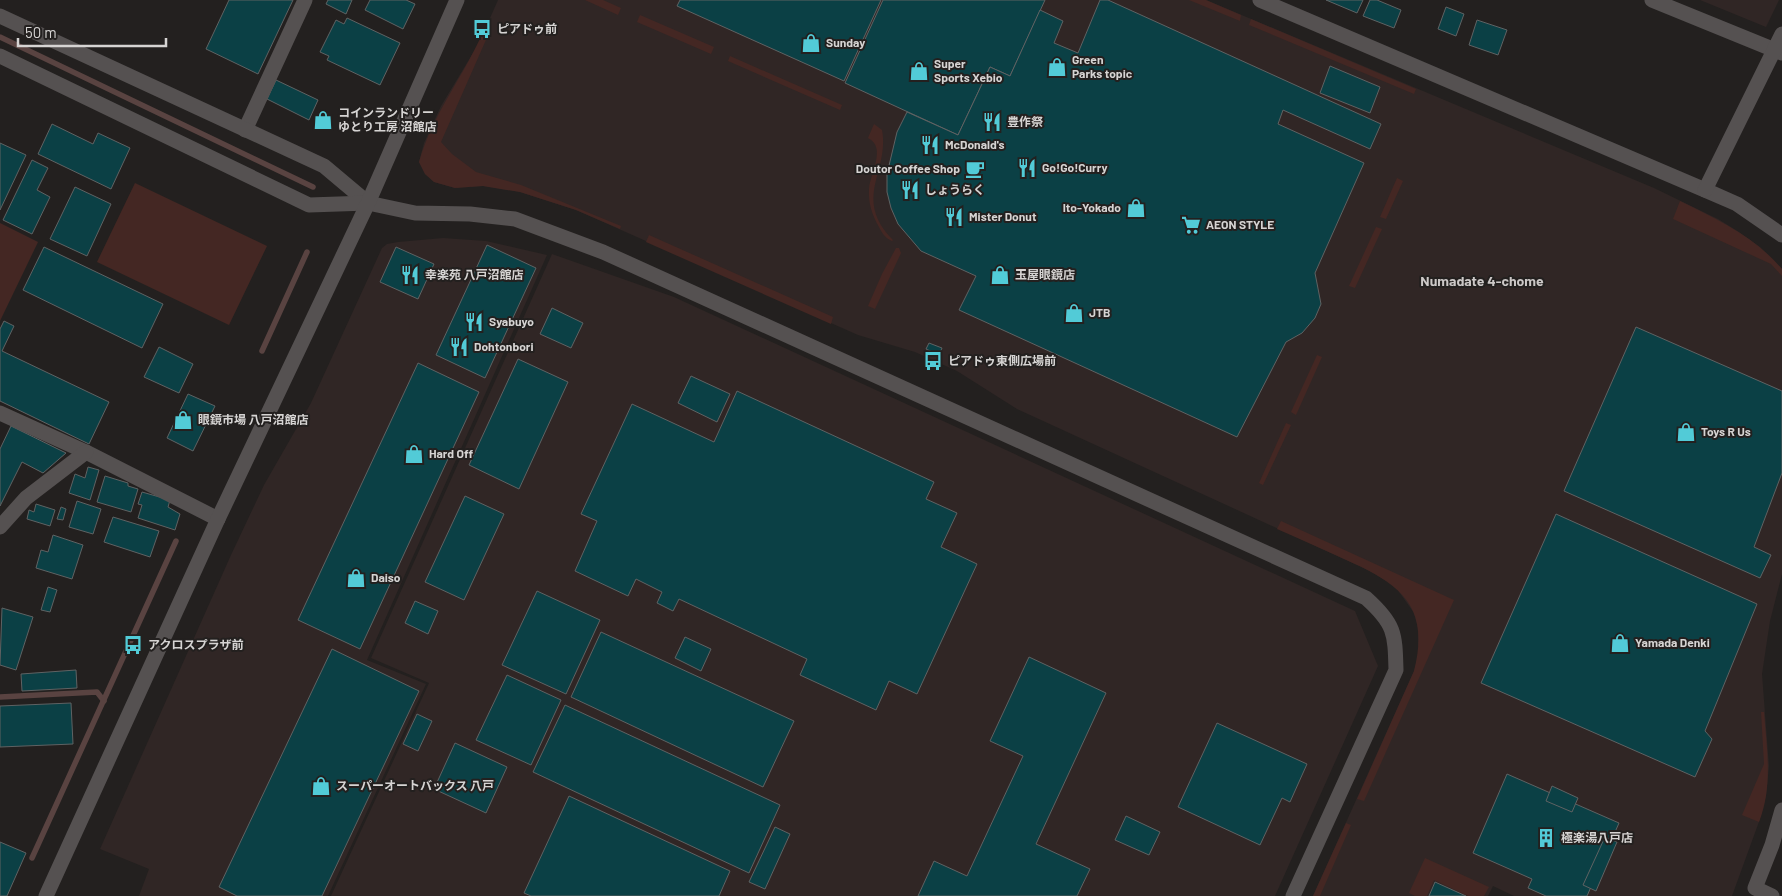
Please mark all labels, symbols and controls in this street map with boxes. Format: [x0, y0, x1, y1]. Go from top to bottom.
scale bar [18, 15, 165, 47]
bus stop icon: ピアドゥ前 [471, 18, 493, 40]
place label: ピアドゥ前 [497, 21, 557, 35]
text: 50 m [25, 23, 57, 41]
shop icon: Sunday [800, 32, 822, 54]
place label: Sunday [826, 35, 865, 49]
place label: Green Parks topic [1072, 52, 1133, 80]
place label: Super Sports Xebio [934, 56, 1003, 84]
shop icon: Green Parks topic [1046, 56, 1068, 78]
shop icon: Super Sports Xebio [908, 60, 930, 82]
place label: コインランドリー ゆとり工房 沼館店 [338, 105, 436, 133]
shop icon: コインランドリー ゆとり工房 沼館店 [312, 109, 334, 131]
restaurant icon: 豊作祭 [981, 111, 1003, 133]
place label: 豊作祭 [1007, 114, 1043, 128]
restaurant icon: McDonald's [919, 134, 941, 156]
place label: McDonald's [945, 137, 1005, 151]
restaurant icon: Go!Go!Curry [1016, 157, 1038, 179]
cafe icon: Doutor Coffee Shop [964, 158, 986, 180]
place label: Go!Go!Curry [1042, 160, 1108, 174]
place label: Doutor Coffee Shop [856, 161, 960, 175]
restaurant icon: しょうらく [899, 179, 921, 201]
place label: しょうらく [925, 182, 985, 196]
shop icon: Ito-Yokado [1125, 197, 1147, 219]
place label: Ito-Yokado [1063, 200, 1121, 214]
restaurant icon: Mister Donut [943, 206, 965, 228]
place label: Mister Donut [969, 209, 1037, 223]
supermarket icon: AEON STYLE [1180, 214, 1202, 236]
place label: AEON STYLE [1206, 217, 1274, 231]
restaurant icon: 幸楽苑 八戸沼館店 [399, 264, 421, 286]
shop icon: 玉屋眼鏡店 [989, 264, 1011, 286]
place label: 幸楽苑 八戸沼館店 [425, 267, 523, 281]
place label: 玉屋眼鏡店 [1015, 267, 1075, 281]
district label: Numadate 4-chome [1420, 272, 1544, 289]
shop icon: JTB [1063, 302, 1085, 324]
place label: JTB [1089, 305, 1110, 319]
restaurant icon: Syabuyo [463, 311, 485, 333]
place label: Syabuyo [489, 314, 534, 328]
restaurant icon: Dohtonbori [448, 336, 470, 358]
place label: Dohtonbori [474, 339, 533, 353]
bus stop icon: ピアドゥ東側広場前 [922, 350, 944, 372]
place label: ピアドゥ東側広場前 [948, 353, 1056, 367]
shop icon: 眼鏡市場 八戸沼館店 [172, 409, 194, 431]
place label: 眼鏡市場 八戸沼館店 [198, 412, 308, 426]
shop icon: Toys R Us [1675, 421, 1697, 443]
place label: Toys R Us [1701, 424, 1751, 438]
shop icon: Hard Off [403, 443, 425, 465]
place label: Hard Off [429, 446, 474, 460]
shop icon: Daiso [345, 567, 367, 589]
place label: Daiso [371, 570, 401, 584]
shop icon: Yamada Denki [1609, 632, 1631, 654]
bus stop icon: アクロスプラザ前 [122, 634, 144, 656]
place label: Yamada Denki [1635, 635, 1710, 649]
place label: アクロスプラザ前 [148, 637, 243, 651]
shop icon: スーパーオートバックス 八戸 [310, 775, 332, 797]
place label: スーパーオートバックス 八戸 [336, 778, 494, 792]
building icon: 極楽湯八戸店 [1535, 827, 1557, 849]
place label: 極楽湯八戸店 [1561, 830, 1633, 844]

